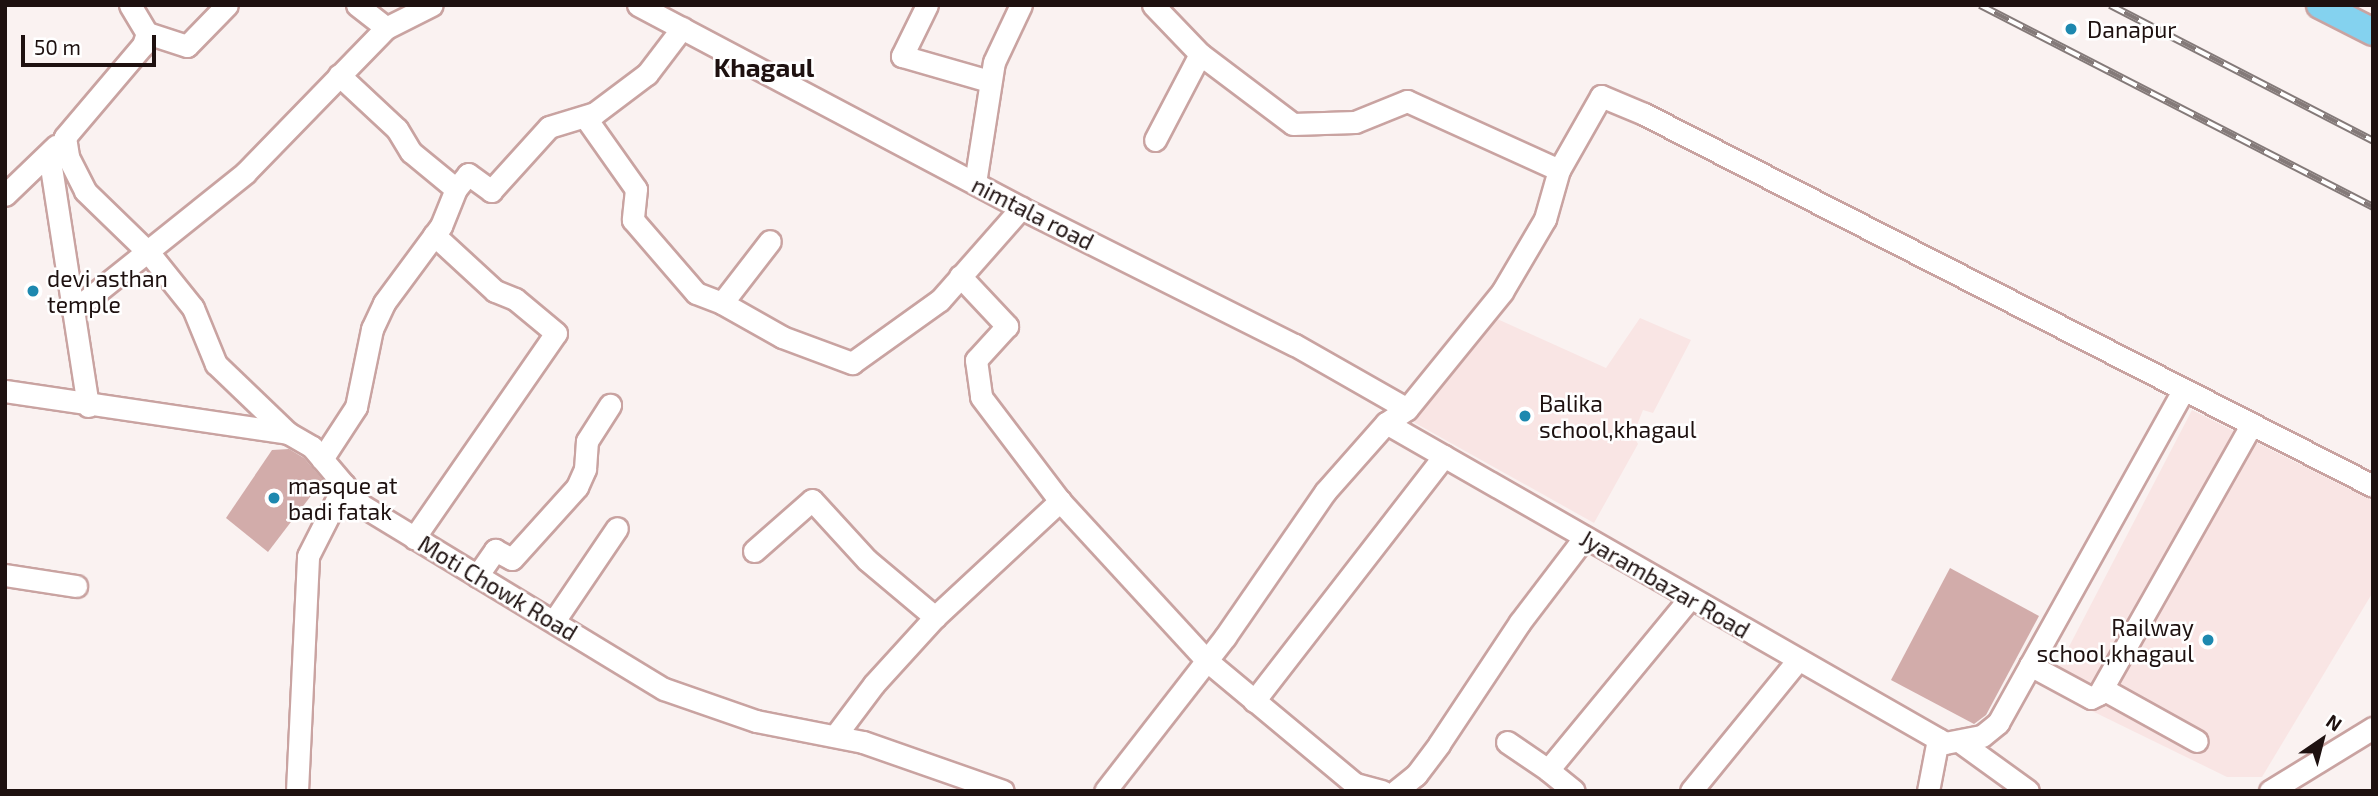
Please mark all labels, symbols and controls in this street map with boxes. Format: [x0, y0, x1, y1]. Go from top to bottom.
place label: Danapur [2087, 15, 2177, 43]
marker: Danapur [2061, 19, 2081, 39]
scale bar [24, 21, 159, 65]
text: 50 m [34, 34, 81, 59]
district label: Khagaul [714, 51, 814, 83]
street label: nimtala road [967, 171, 1099, 255]
place label: devi asthan temple [47, 264, 168, 318]
marker: devi asthan temple [25, 283, 41, 299]
place label: Balika school,khagaul [1539, 389, 1696, 443]
marker: Balika school,khagaul [1517, 408, 1533, 424]
place label: masque at badi fatak [288, 471, 398, 525]
marker: masque at badi fatak [266, 490, 282, 506]
street label: Jyarambazar Road [1575, 524, 1755, 644]
street label: Moti Chowk Road [413, 530, 583, 646]
place label: Railway school,khagaul [2037, 613, 2194, 667]
marker: Railway school,khagaul [2200, 632, 2216, 648]
north arrow [2287, 705, 2357, 775]
text: N [2322, 709, 2347, 736]

